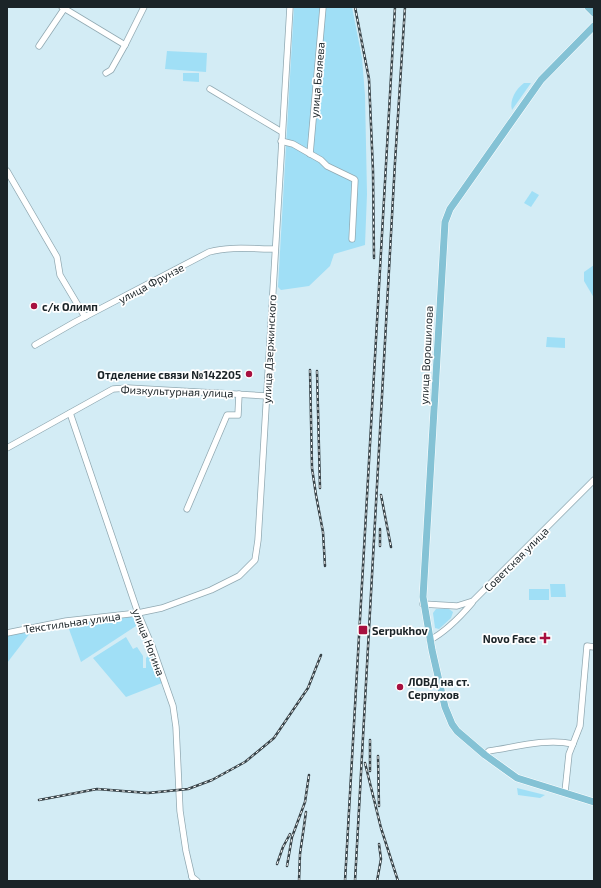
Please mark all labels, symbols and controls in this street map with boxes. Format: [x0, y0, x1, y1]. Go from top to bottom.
street label: улица Беляева [307, 42, 328, 118]
street label: улица Фрунзе [116, 260, 186, 307]
street label: улица Дзержинского [260, 294, 279, 404]
place label: с/к Олимп [42, 300, 98, 313]
marker: с/к Олимп [29, 301, 39, 311]
street label: улица Ворошилова [417, 305, 436, 405]
place label: Отделение связи №142205 [97, 368, 241, 381]
marker: Отделение связи №142205 [244, 369, 254, 379]
street label: Физкультурная улица [120, 383, 234, 400]
street label: Советская улица [481, 524, 552, 595]
street label: улица Ногина [129, 607, 168, 678]
street label: Текстильная улица [23, 609, 121, 636]
marker: Serpukhov [357, 624, 369, 636]
place label: Serpukhov [372, 624, 429, 637]
place label: Novo Face [483, 632, 536, 645]
marker: Novo Face [539, 632, 551, 644]
place label: ЛОВД на ст. Серпухов [408, 675, 470, 701]
marker: ЛОВД на ст. Серпухов [395, 682, 405, 692]

